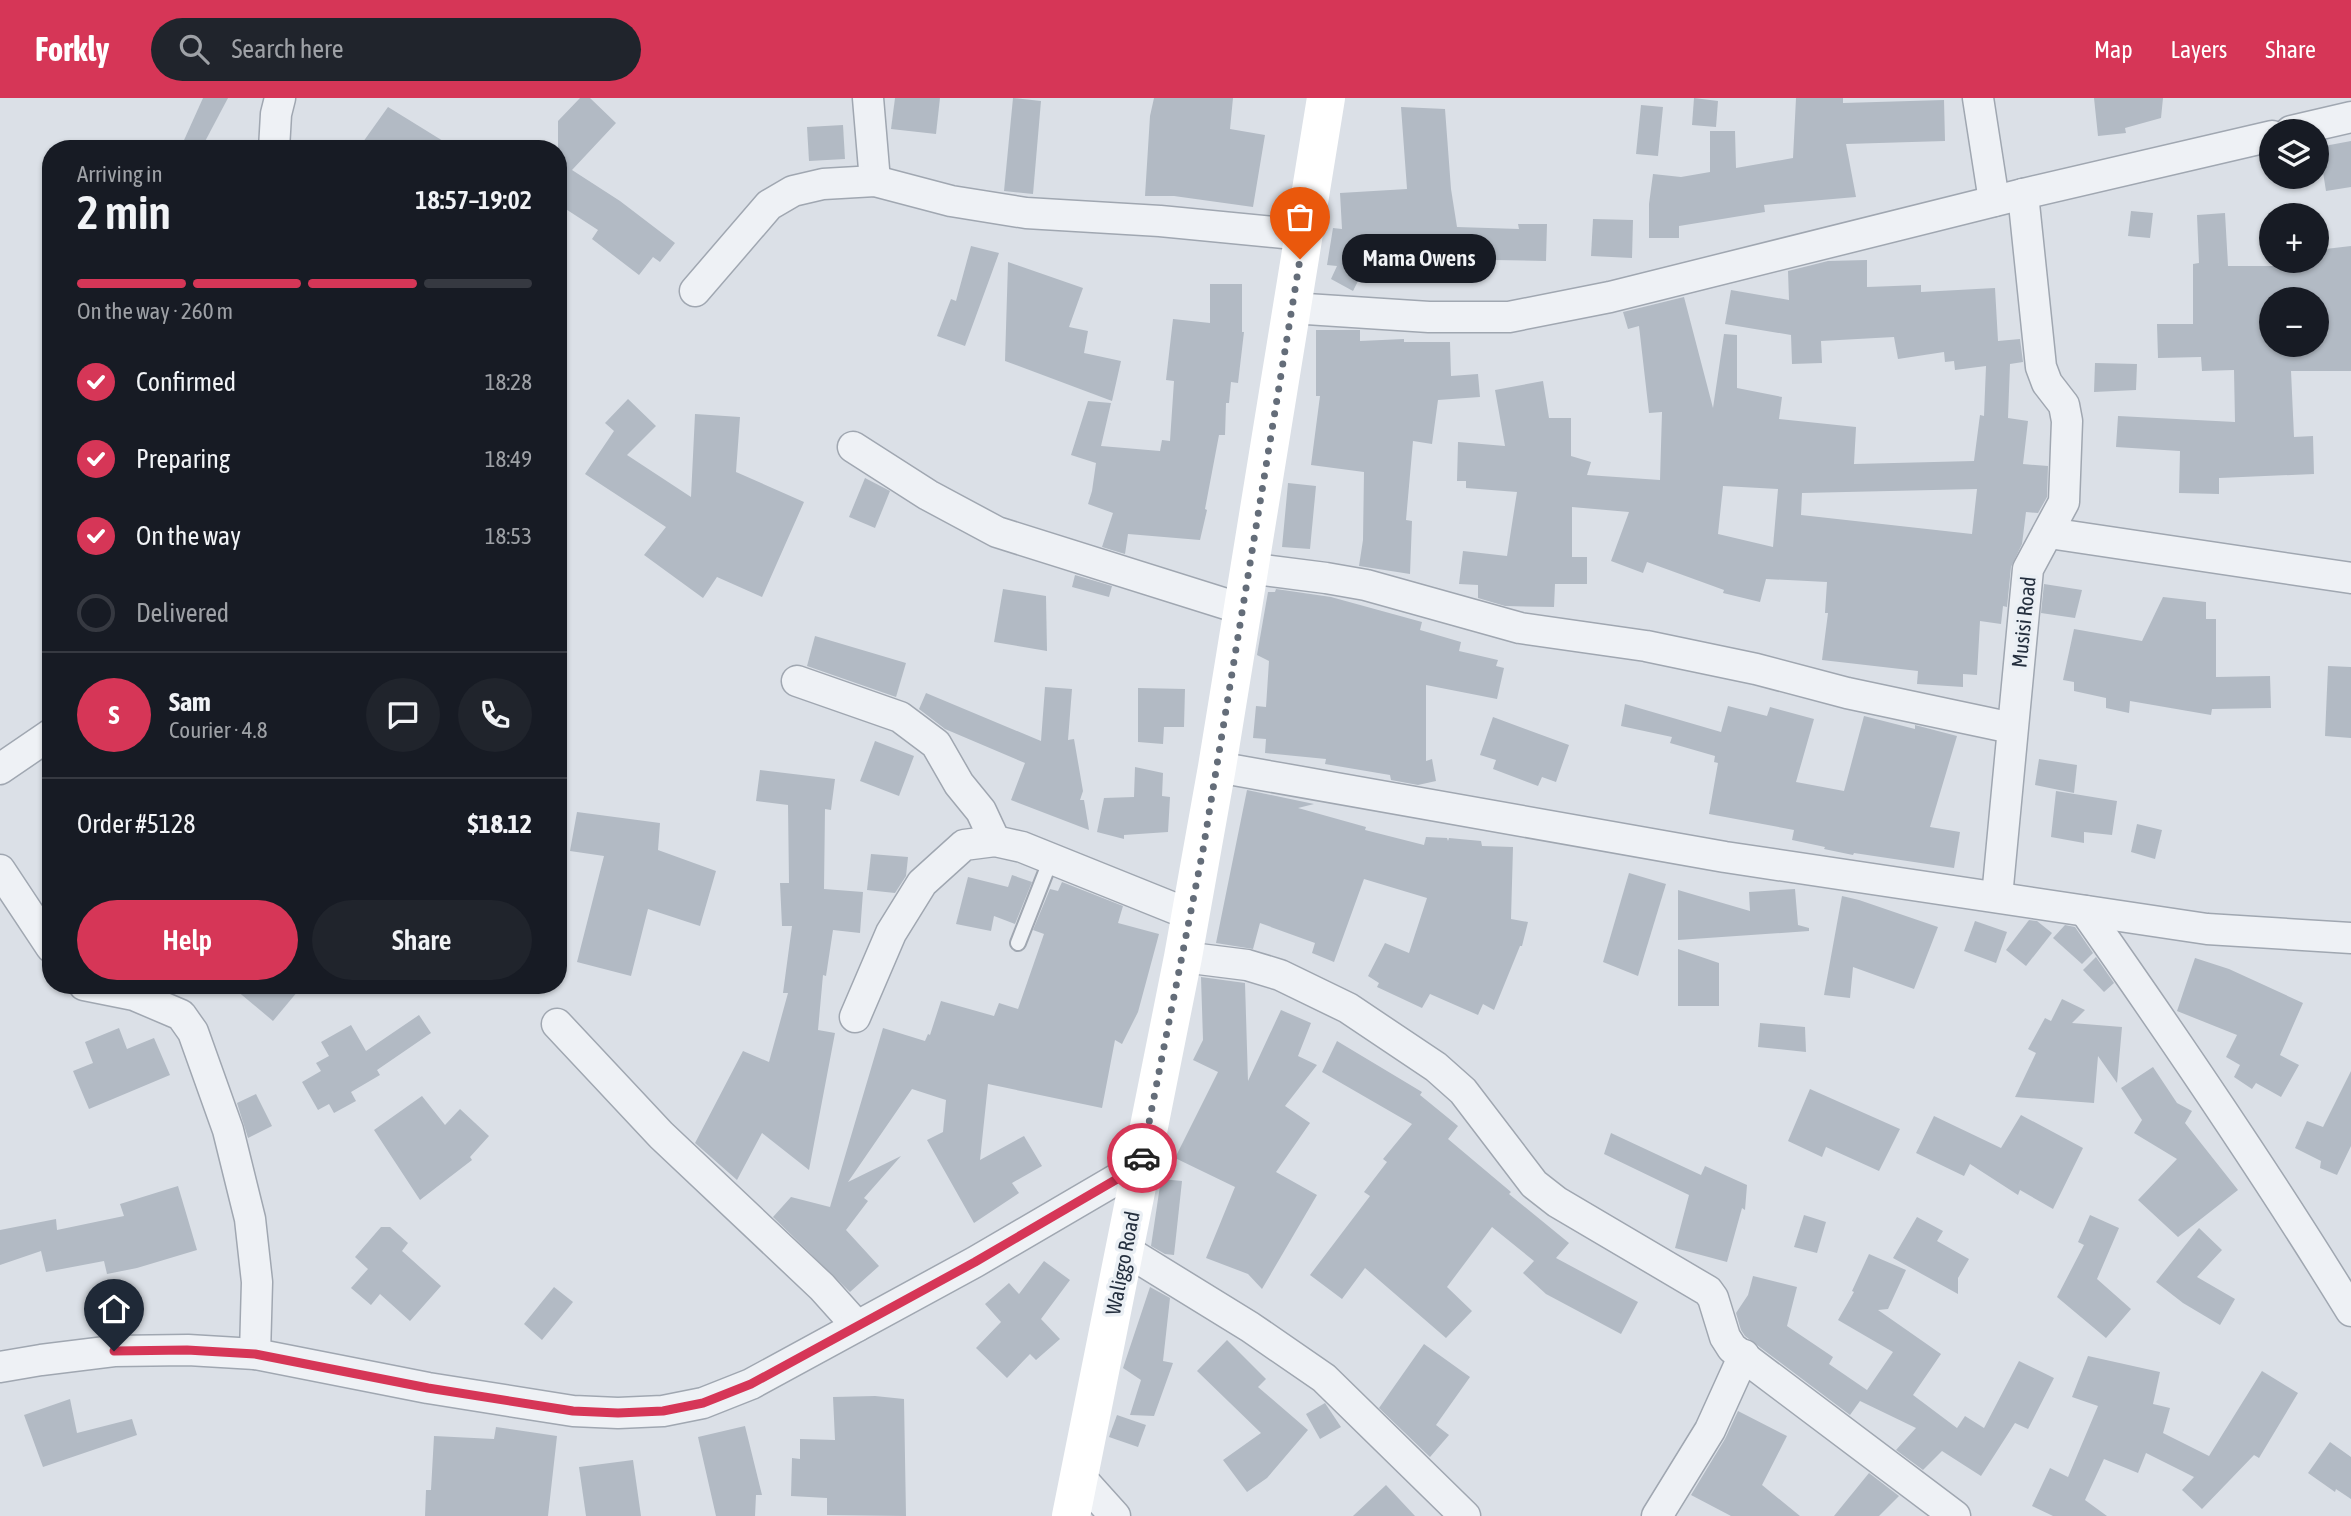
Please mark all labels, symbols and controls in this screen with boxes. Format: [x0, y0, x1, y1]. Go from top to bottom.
search box [151, 18, 641, 81]
text: Forkly [35, 30, 109, 68]
icon: search [175, 30, 213, 68]
text: Search here [231, 34, 344, 64]
text: Map [2094, 36, 2133, 63]
text: Layers [2171, 36, 2227, 63]
text: Share [2265, 36, 2316, 63]
map controls [2259, 119, 2329, 357]
button: layers [2259, 119, 2329, 189]
text: Arriving in [77, 161, 163, 187]
text: 18:57–19:02 [415, 185, 532, 215]
text: 2 min [77, 186, 171, 239]
pin [1270, 187, 1330, 259]
icon: bag [1281, 198, 1319, 236]
button: + [2259, 203, 2329, 273]
callout: Mama Owens [1342, 234, 1496, 284]
text: Mama Owens [1362, 245, 1476, 271]
button: − [2259, 287, 2329, 357]
text: On the way · 260 m [77, 298, 233, 324]
icon: check [77, 363, 115, 401]
text: Confirmed [136, 367, 236, 397]
text: 18:28 [485, 369, 532, 395]
icon: check [77, 440, 115, 478]
text: Preparing [136, 444, 230, 474]
text: 18:49 [485, 446, 532, 472]
icon: check [77, 517, 115, 555]
text: On the way [136, 521, 241, 551]
text: 18:53 [485, 523, 532, 549]
street label: Musisi Road [2006, 575, 2040, 669]
text: Delivered [136, 598, 229, 628]
button: chat [366, 678, 440, 752]
button: phone [458, 678, 532, 752]
text: Sam [169, 687, 211, 717]
text: S [109, 700, 119, 730]
text: Courier · 4.8 [169, 717, 268, 743]
text: Order #5128 [77, 809, 196, 839]
text: $18.12 [468, 809, 532, 839]
button: Help [77, 900, 298, 980]
button: Share [312, 900, 532, 980]
courier [1107, 1123, 1177, 1193]
icon: car [1123, 1139, 1161, 1177]
street label: Waliggo Road [1100, 1209, 1144, 1317]
pin [84, 1279, 144, 1351]
icon: home [95, 1290, 133, 1328]

